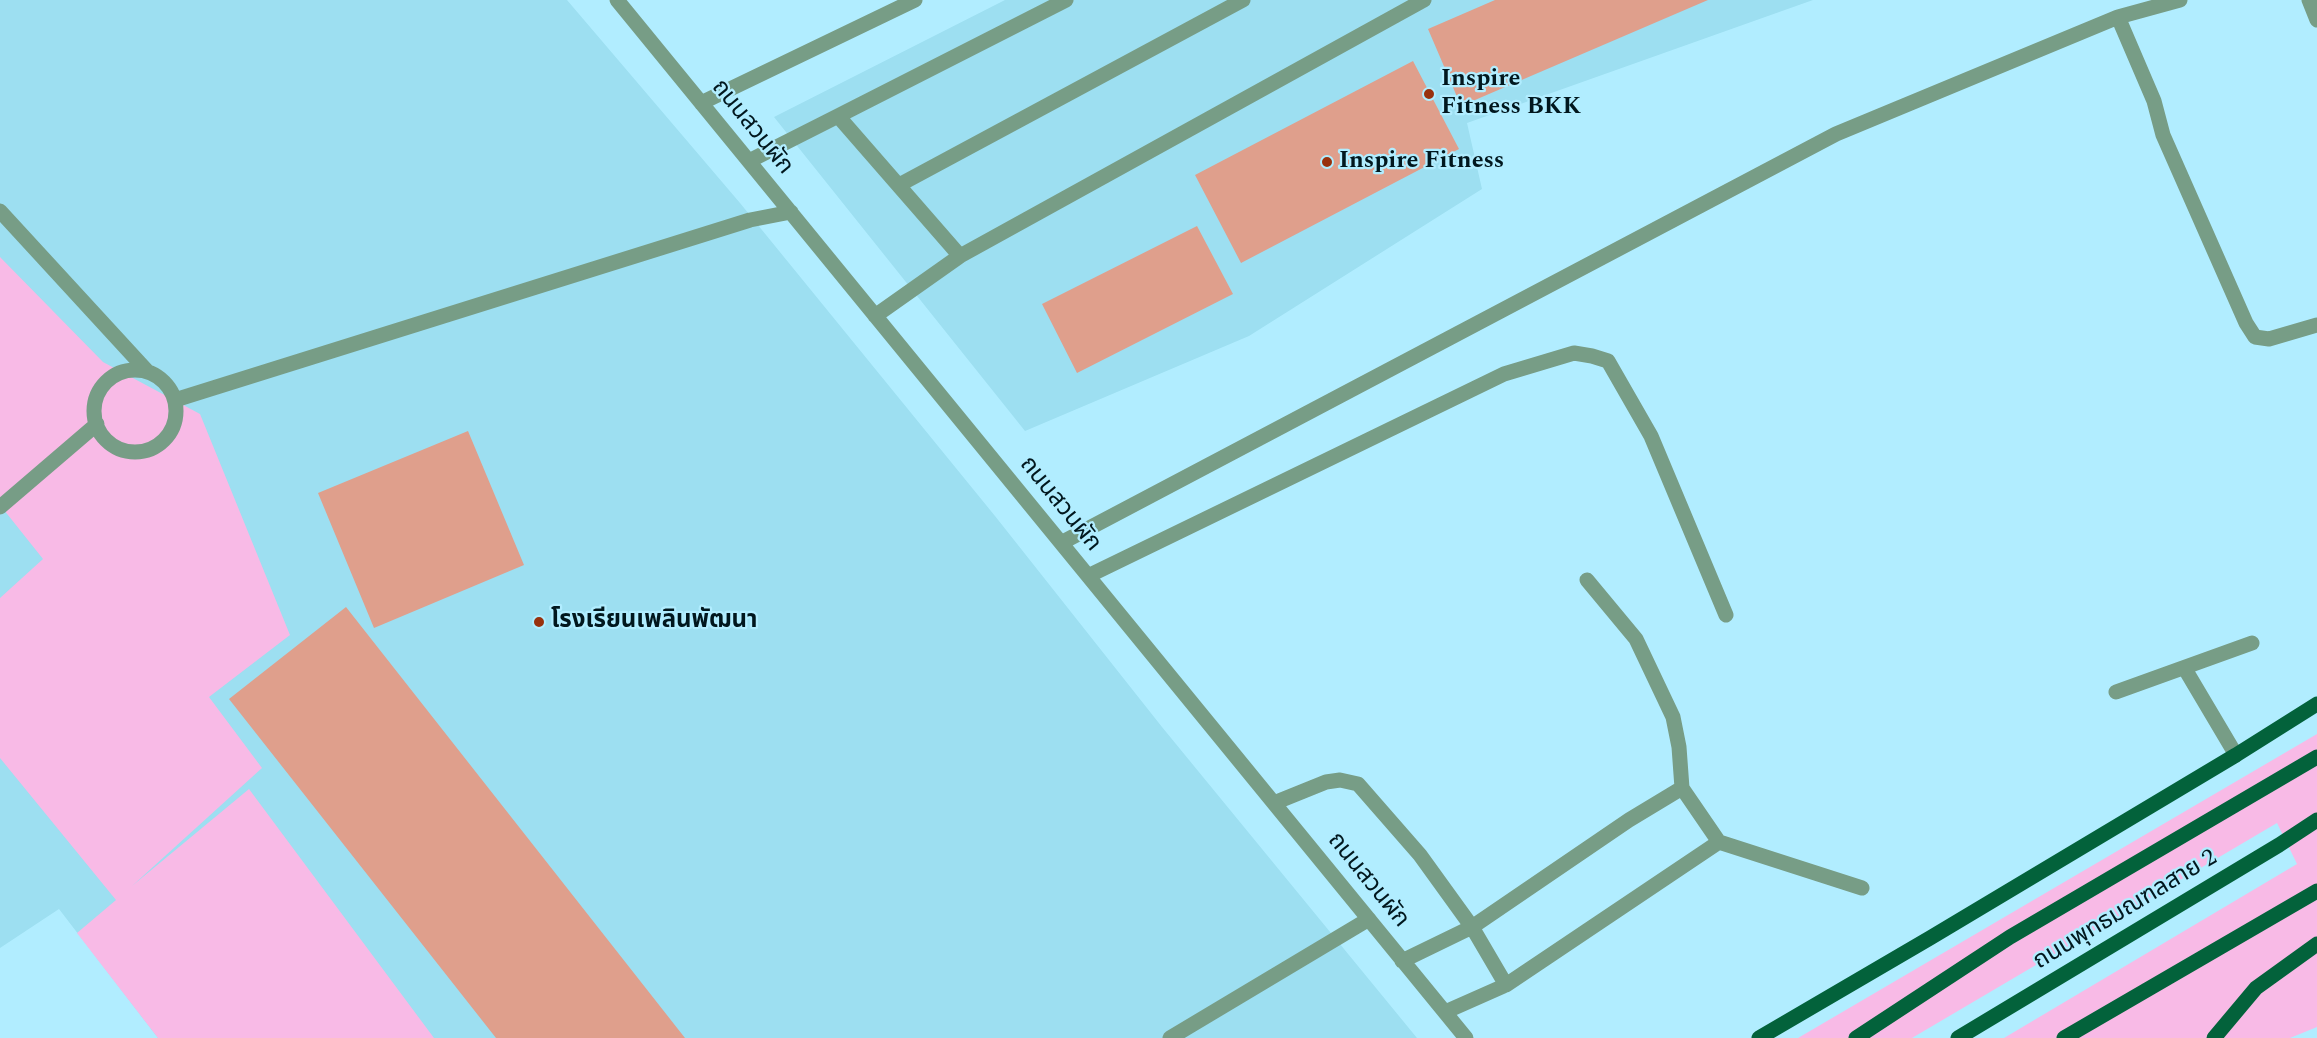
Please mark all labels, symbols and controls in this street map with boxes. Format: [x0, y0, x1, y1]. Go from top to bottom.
place label: Inspire Fitness BKK [1441, 66, 1581, 122]
street label: ถนนสวนผัก [704, 75, 798, 181]
marker: Inspire Fitness BKK [1422, 87, 1436, 101]
place label: Inspire Fitness [1339, 148, 1504, 176]
marker: Inspire Fitness [1320, 155, 1334, 169]
street label: ถนนสวนผัก [1012, 452, 1106, 558]
place label: โรงเรียนเพลินพัฒนา [551, 608, 758, 636]
marker: โรงเรียนเพลินพัฒนา [532, 615, 546, 629]
street label: ถนนสวนผัก [1320, 828, 1414, 934]
street label: ถนนพุทธมณฑลสาย 2 [2029, 845, 2223, 977]

